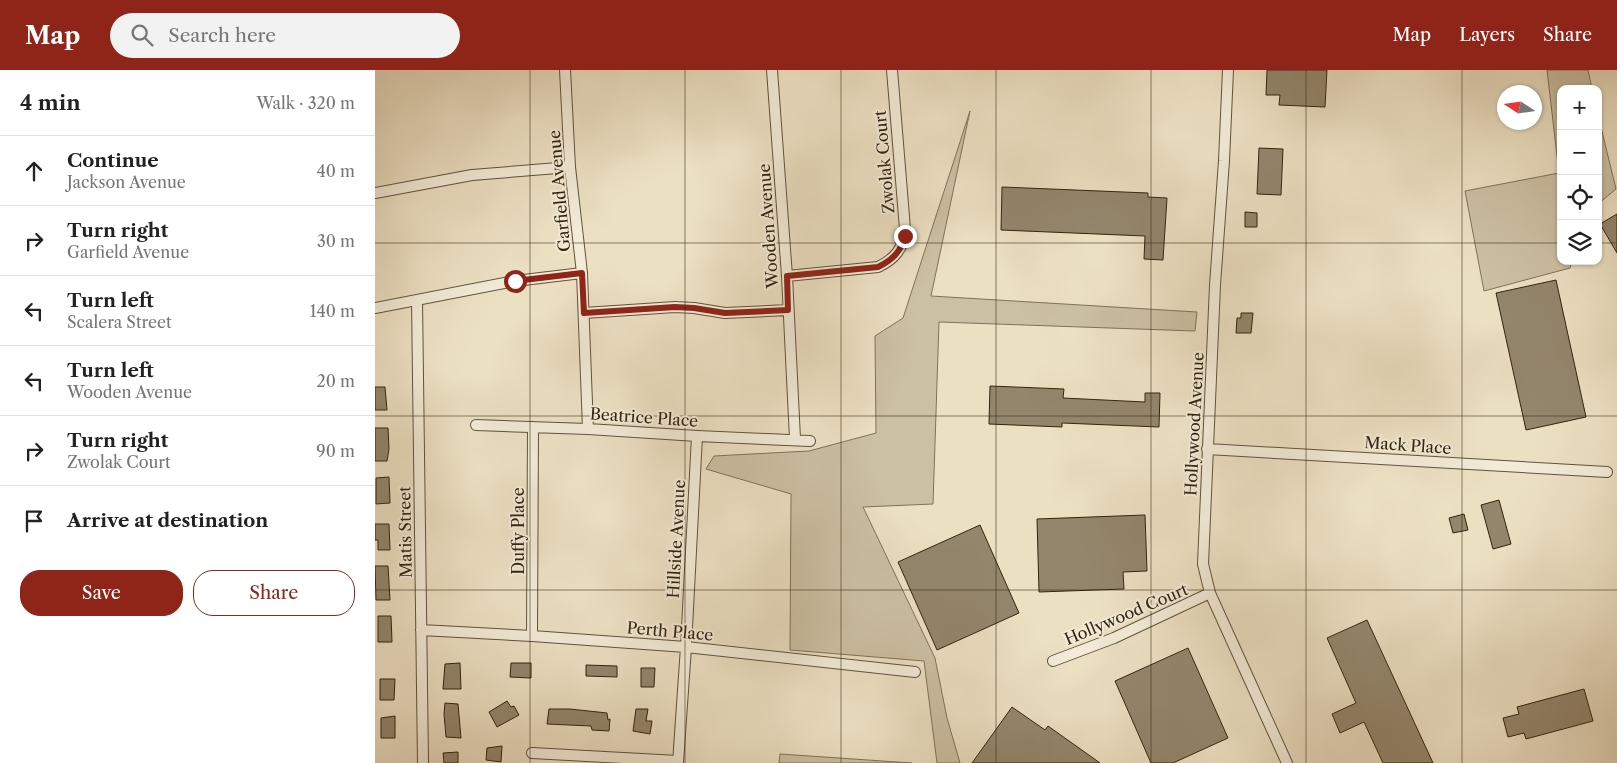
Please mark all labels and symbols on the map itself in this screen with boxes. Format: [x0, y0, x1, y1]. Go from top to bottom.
north arrow [1497, 85, 1542, 130]
street label: Zwolak Court [869, 109, 898, 215]
street label: Garfield Avenue [544, 129, 574, 253]
street label: Wooden Avenue [754, 163, 782, 290]
route end [894, 225, 917, 248]
route start [504, 270, 527, 293]
street label: Hollywood Avenue [1180, 351, 1208, 496]
street label: Beatrice Place [589, 403, 699, 431]
street label: Mack Place [1364, 432, 1452, 458]
street label: Hillside Avenue [663, 479, 689, 599]
street label: Matis Street [394, 486, 416, 578]
street label: Duffy Place [508, 487, 528, 575]
street label: Hollywood Court [1061, 579, 1191, 649]
street label: Perth Place [626, 617, 714, 645]

